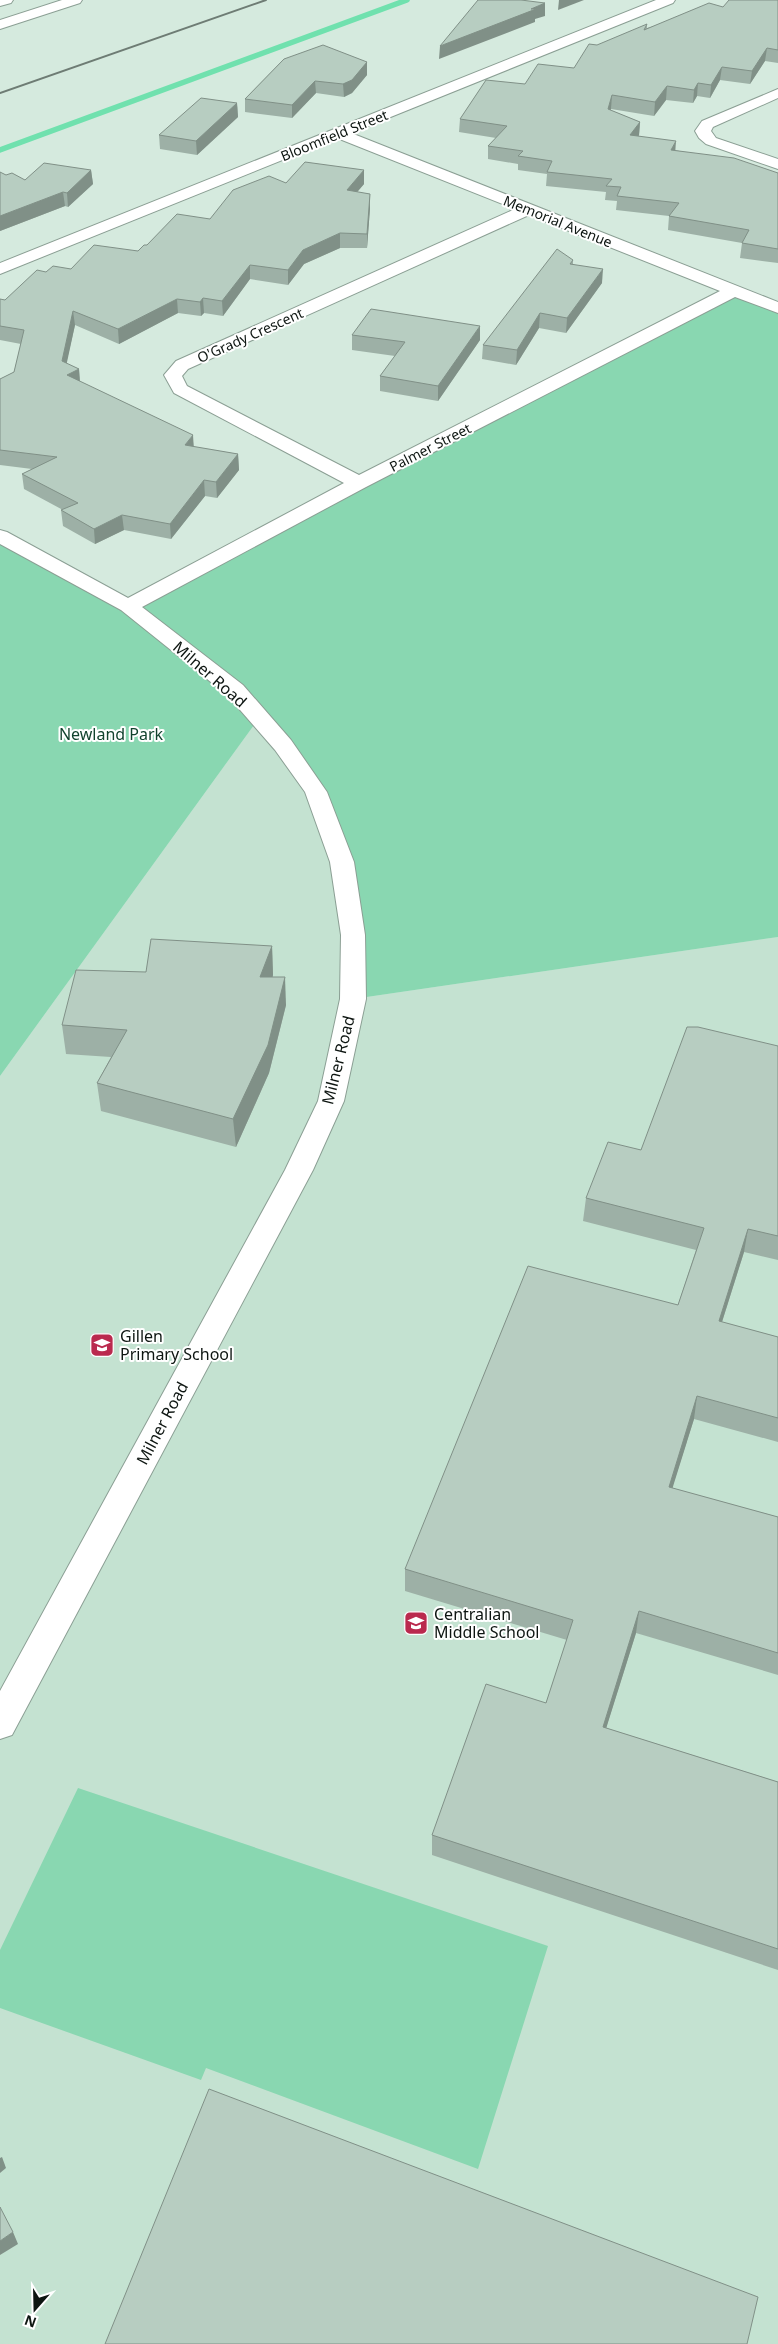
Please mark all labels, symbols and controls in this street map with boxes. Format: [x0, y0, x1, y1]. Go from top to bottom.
street label: Bloomfield Street [278, 105, 390, 165]
street label: Memorial Avenue [501, 190, 615, 252]
street label: O'Grady Crescent [194, 303, 306, 367]
street label: Palmer Street [386, 418, 474, 476]
street label: Milner Road [168, 636, 252, 712]
park label: Newland Park [59, 723, 164, 745]
street label: Milner Road [316, 1013, 360, 1107]
place label: Gillen Primary School [120, 1325, 233, 1365]
school or university icon: Gillen Primary School [89, 1332, 115, 1358]
street label: Milner Road [131, 1378, 193, 1468]
place label: Centralian Middle School [434, 1603, 539, 1643]
school or university icon: Centralian Middle School [403, 1610, 429, 1636]
north arrow [10, 2284, 60, 2334]
text: N [22, 2311, 39, 2333]

